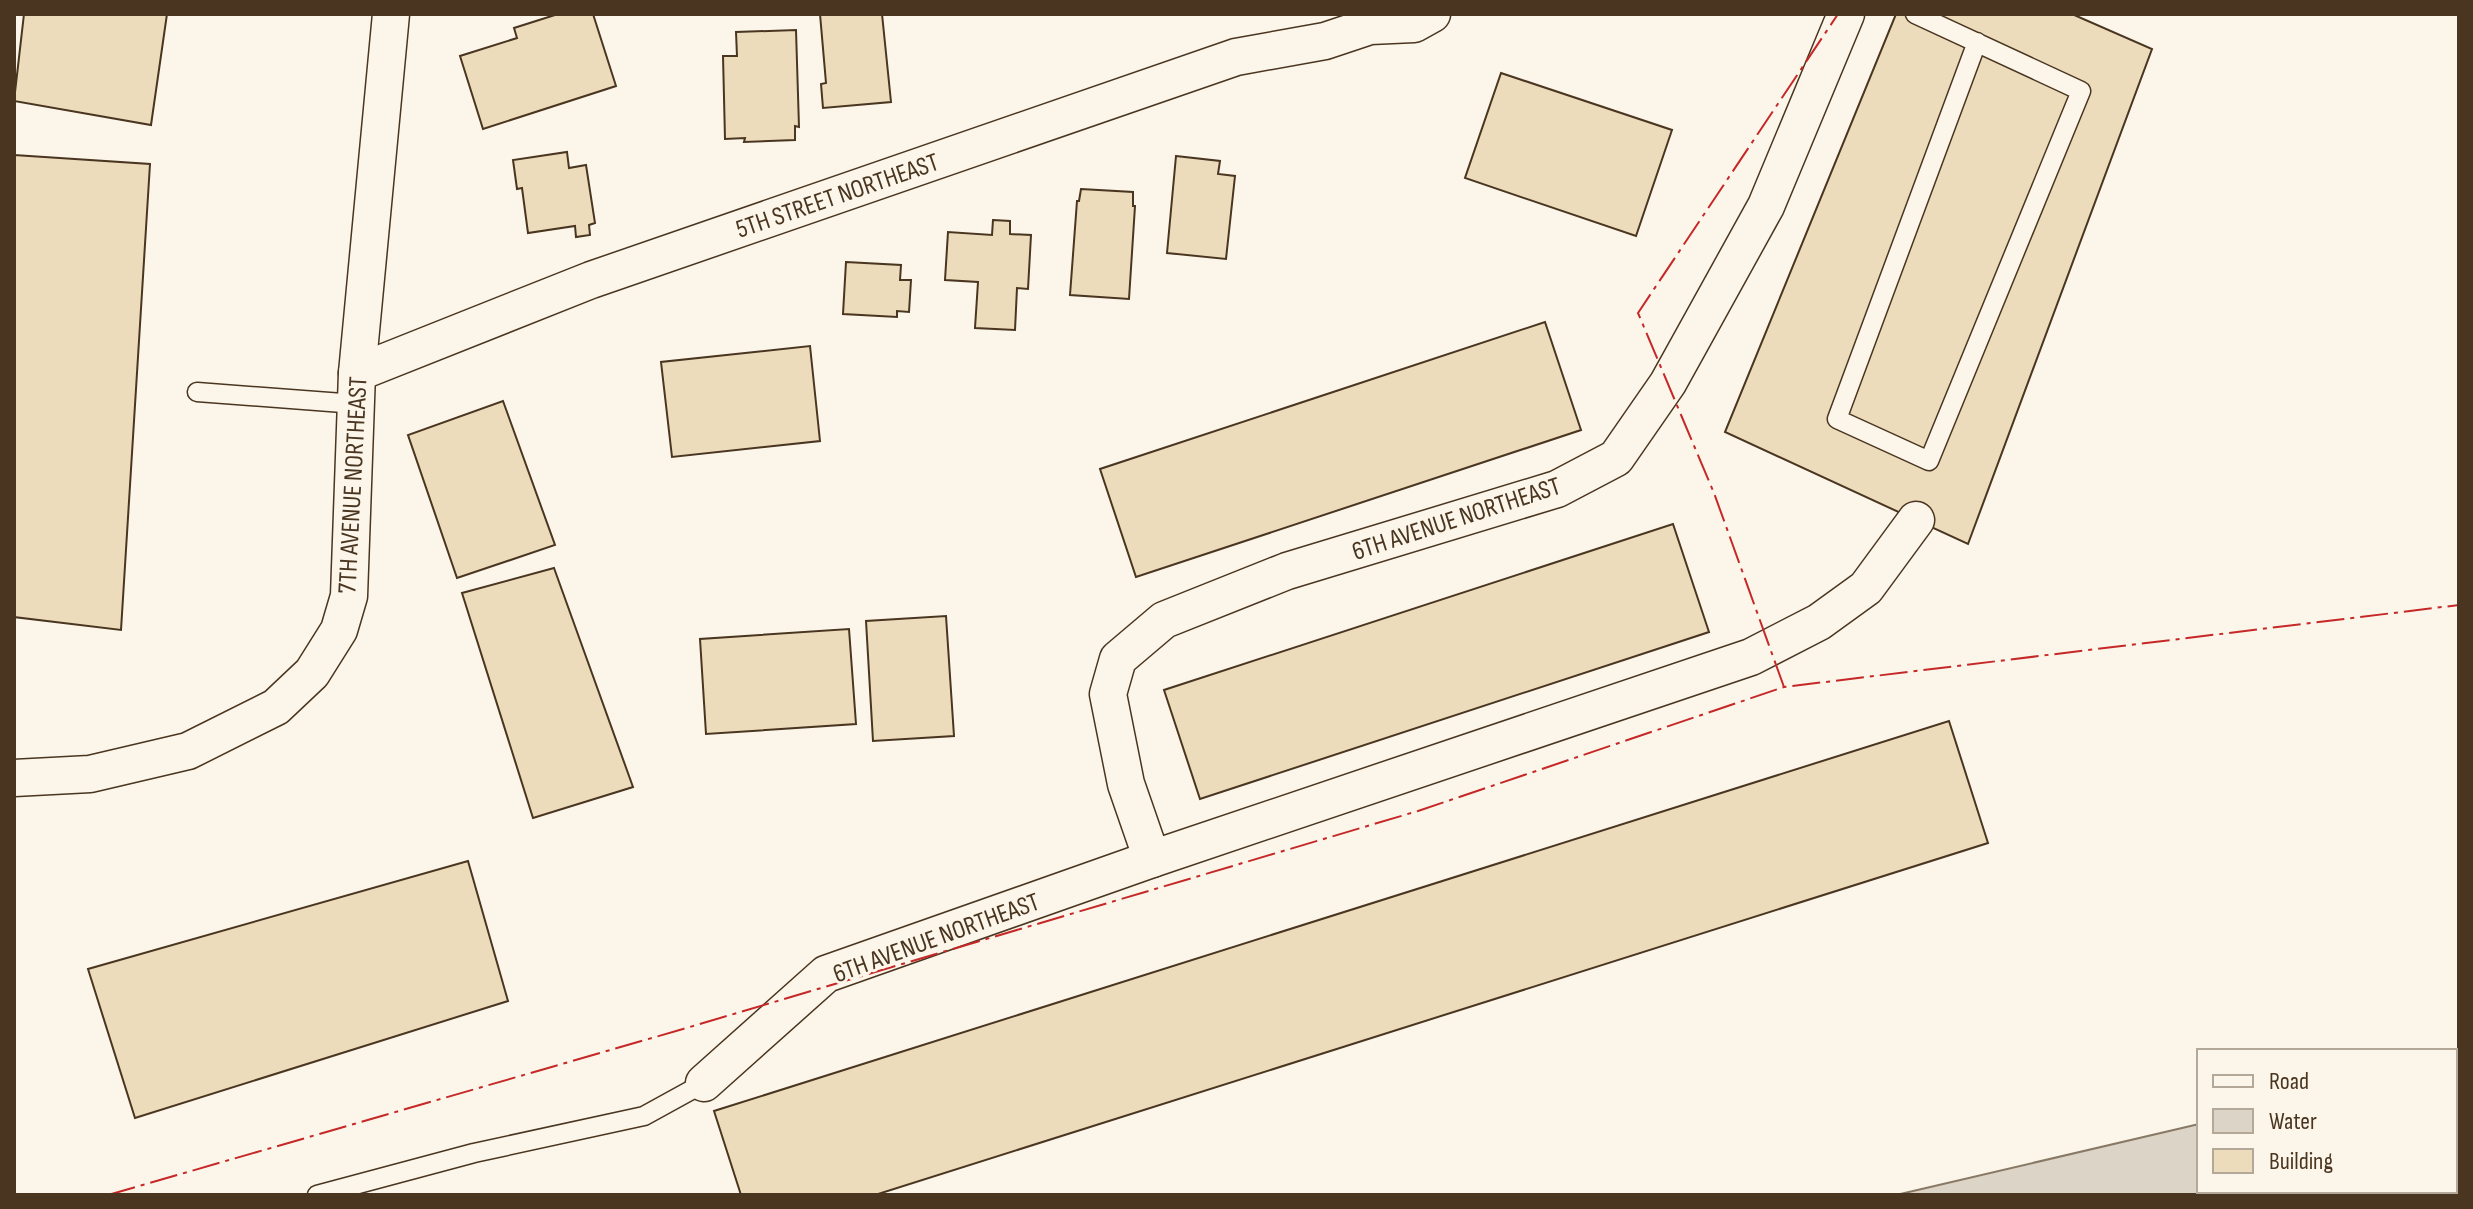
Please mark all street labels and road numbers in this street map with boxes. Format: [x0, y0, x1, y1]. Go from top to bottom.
street label: 5TH STREET NORTHEAST [732, 147, 943, 246]
street label: 7TH AVENUE NORTHEAST [332, 376, 375, 594]
street label: 6TH AVENUE NORTHEAST [1348, 471, 1565, 568]
street label: 6TH AVENUE NORTHEAST [829, 887, 1044, 990]

